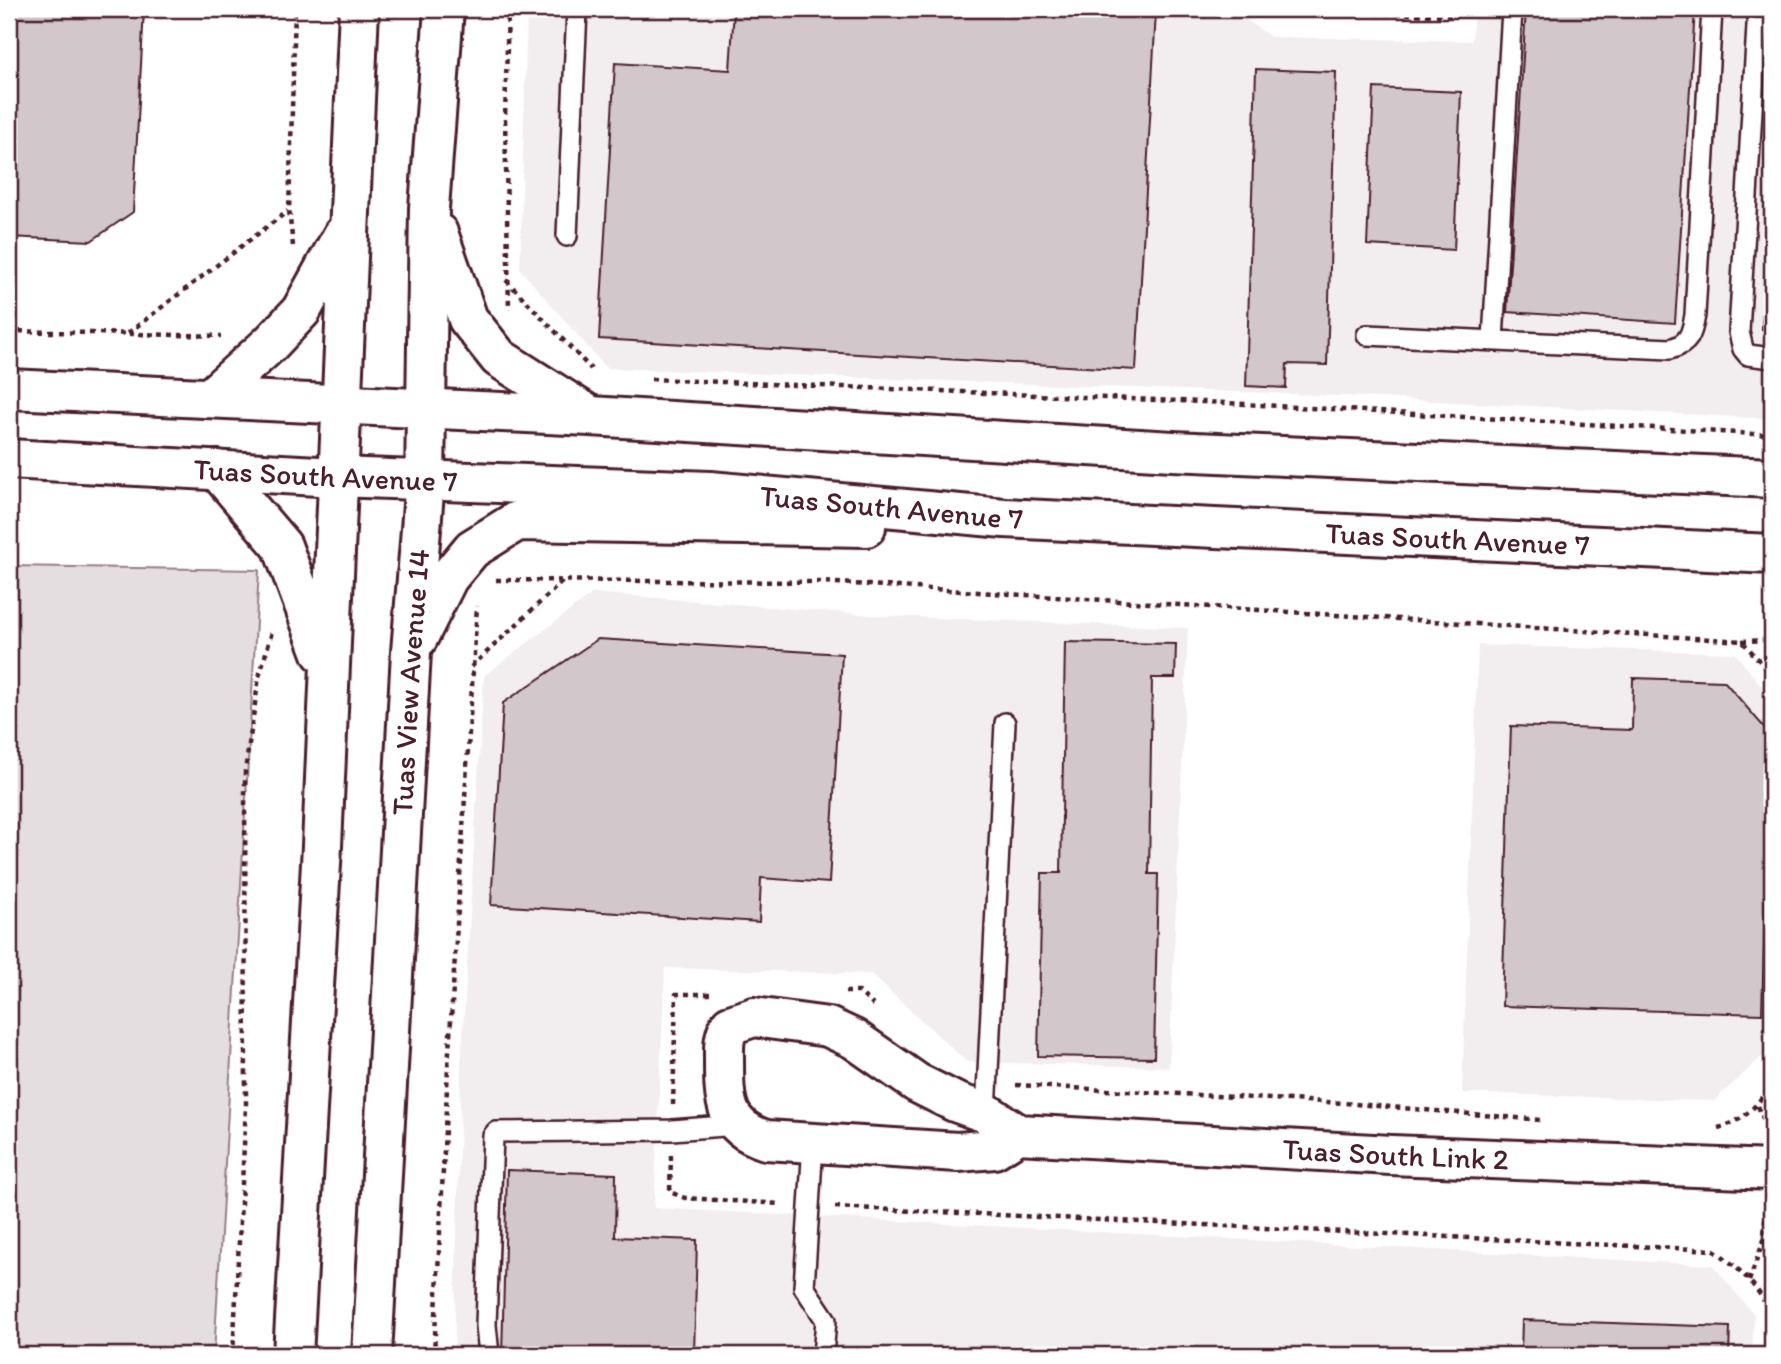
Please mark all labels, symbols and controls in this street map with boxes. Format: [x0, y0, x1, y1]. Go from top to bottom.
street label: Tuas South Avenue 7 [193, 450, 458, 500]
street label: Tuas South Avenue 7 [758, 477, 1024, 537]
street label: Tuas South Avenue 7 [1325, 514, 1591, 563]
street label: Tuas View Avenue 14 [383, 547, 437, 816]
street label: Tuas South Link 2 [1282, 1130, 1510, 1178]

